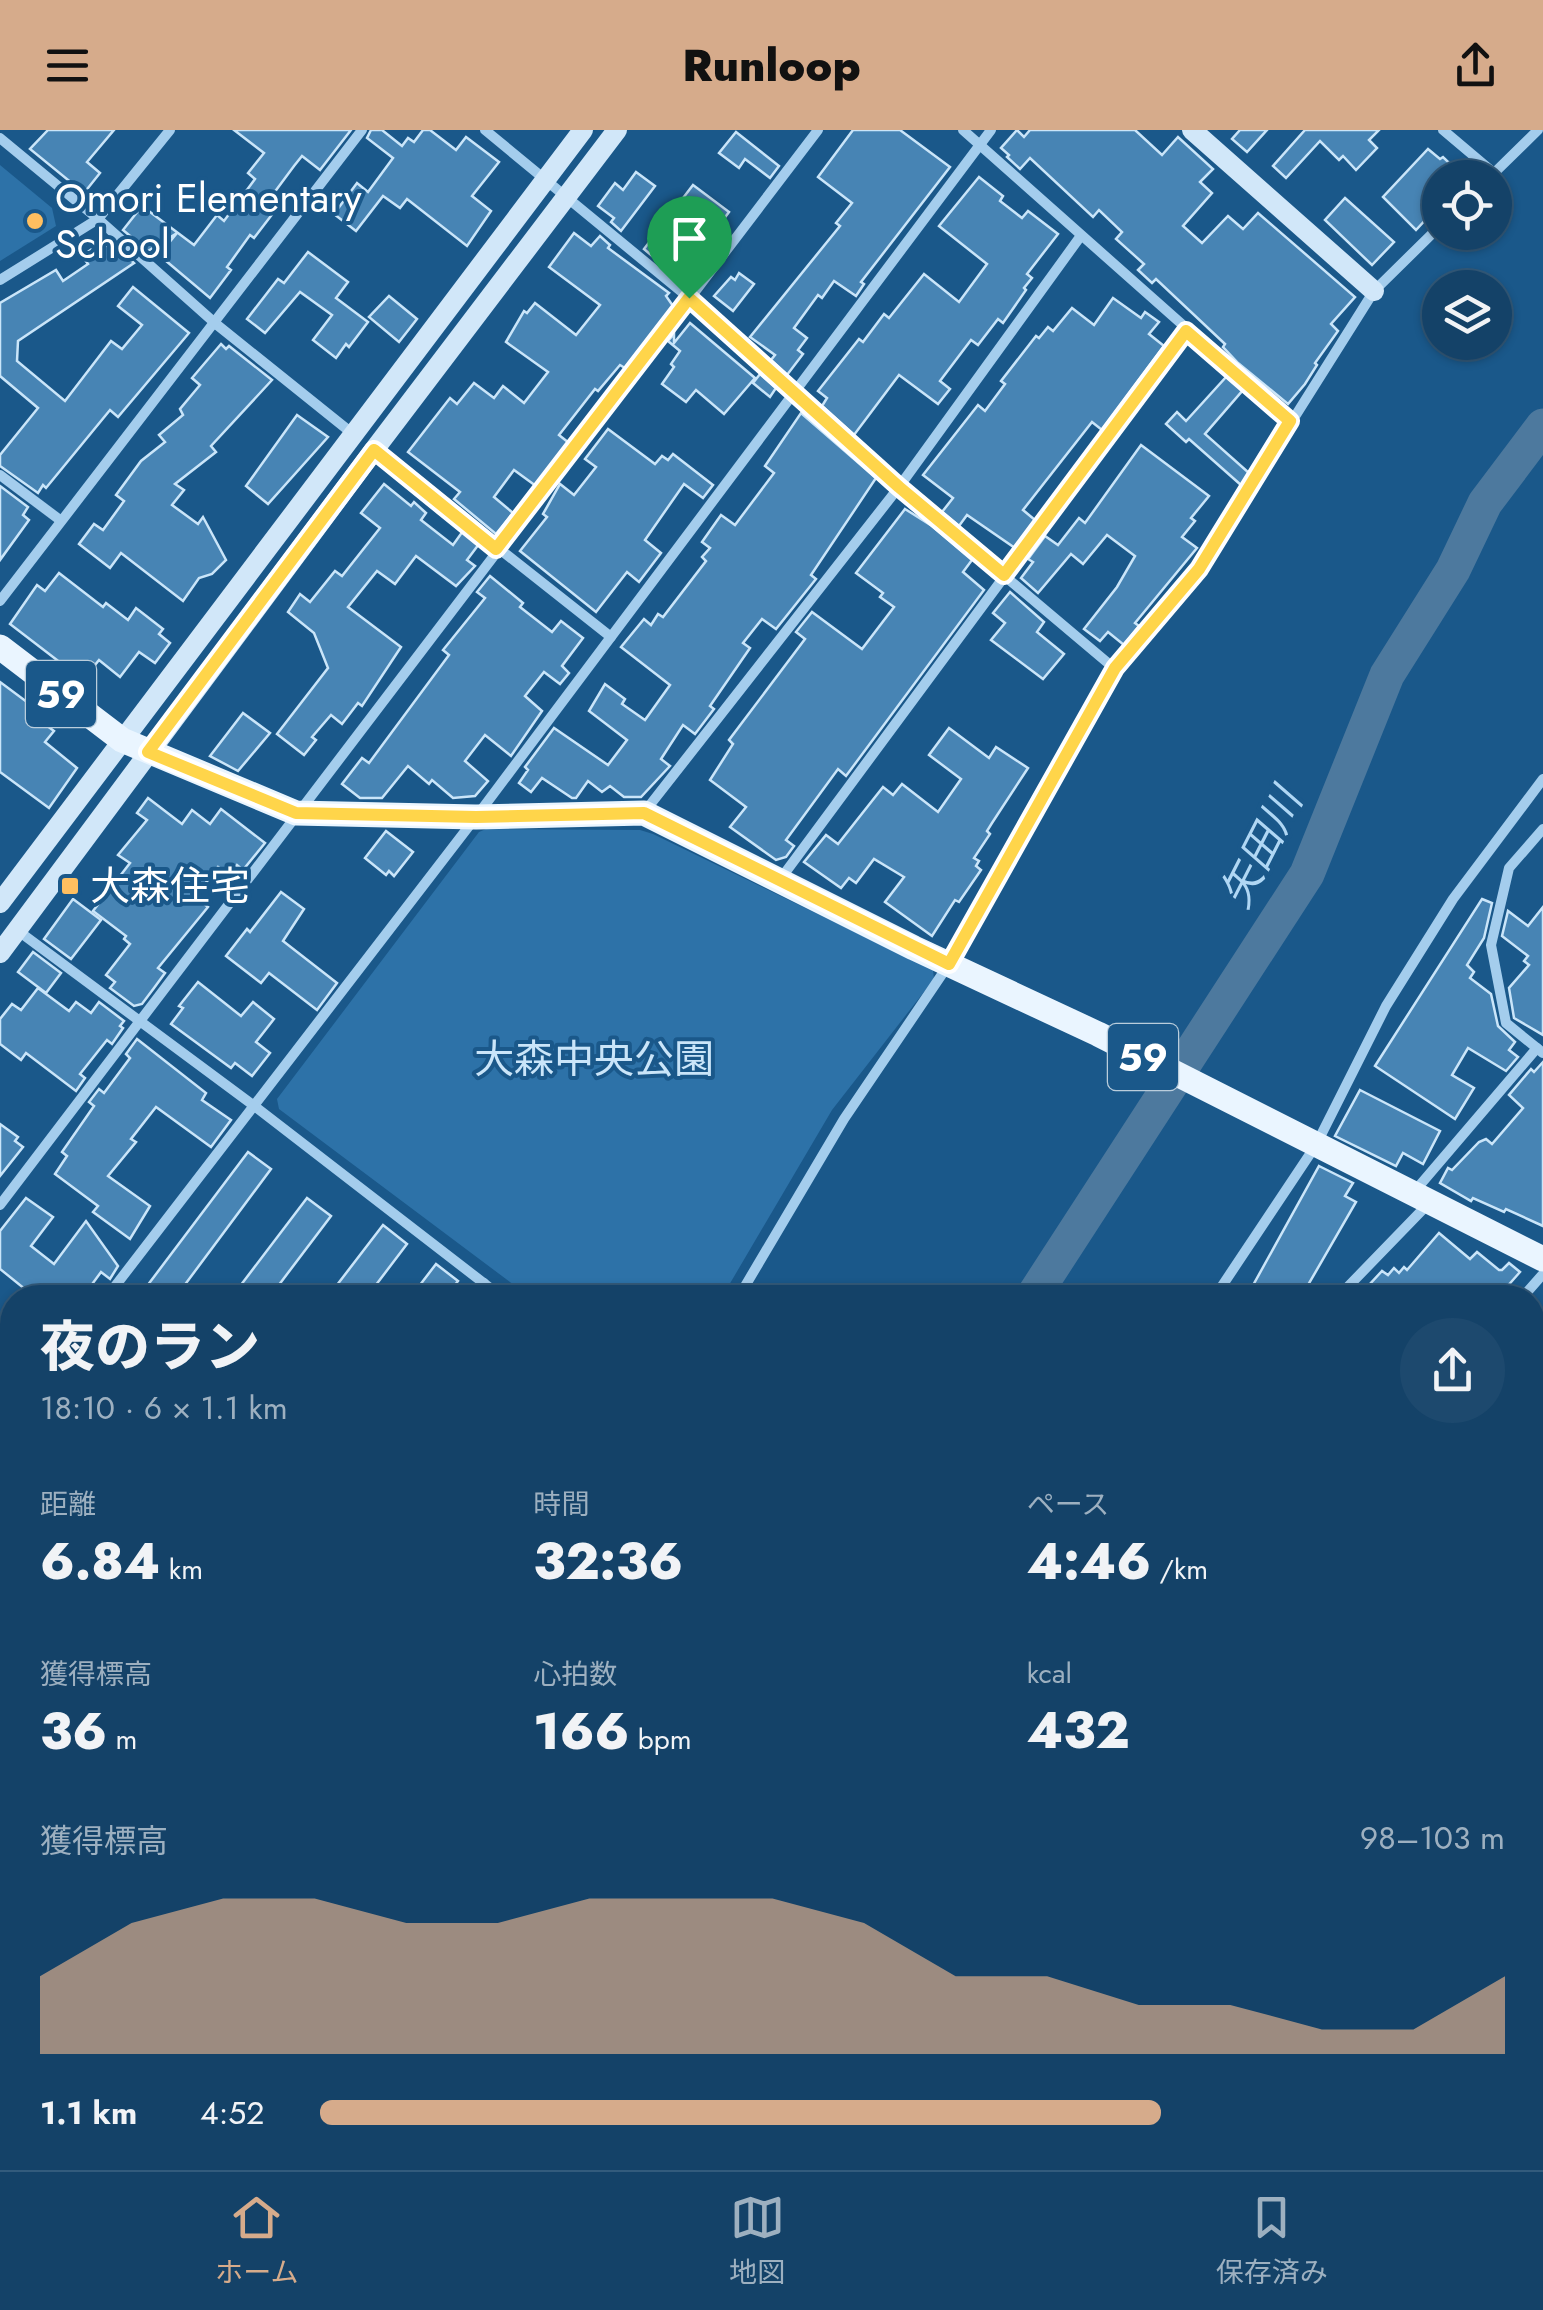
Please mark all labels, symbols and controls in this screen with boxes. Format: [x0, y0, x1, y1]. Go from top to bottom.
text: Runloop [682, 33, 861, 98]
icon: menu [40, 38, 95, 93]
icon: share [1448, 38, 1503, 93]
map controls [1422, 160, 1512, 360]
button: locate [1422, 160, 1512, 250]
place label: Omori Elementary School [55, 169, 362, 273]
pin [647, 196, 732, 299]
marker: Omori Elementary School [24, 210, 46, 232]
icon: arrive [662, 211, 717, 266]
button: layers [1422, 270, 1512, 360]
road number: 59 [26, 661, 96, 727]
water label: 矢田川 [1205, 774, 1319, 918]
place label: 大森住宅 [90, 857, 250, 915]
marker: 大森住宅 [59, 875, 81, 897]
road number: 59 [1108, 1024, 1178, 1090]
park label: 大森中央公園 [474, 1030, 714, 1088]
text: 夜のラン [40, 1307, 260, 1387]
button: share [1400, 1318, 1505, 1423]
text: 18:10 · 6 × 1.1 km [40, 1385, 288, 1431]
text: 距離 [40, 1484, 96, 1525]
text: 時間 [533, 1484, 589, 1525]
text: ペース [1027, 1484, 1109, 1525]
text: 6.84 [40, 1525, 160, 1598]
text: 32:36 [533, 1525, 683, 1598]
text: 4:46 [1027, 1525, 1151, 1598]
text: km [160, 1549, 203, 1590]
text: /km [1151, 1549, 1208, 1590]
text: kcal [1027, 1653, 1072, 1694]
text: 獲得標高 [40, 1654, 152, 1695]
text: 心拍数 [533, 1654, 617, 1695]
text: 432 [1027, 1694, 1130, 1767]
text: 36 [40, 1695, 107, 1768]
text: 166 [533, 1695, 629, 1768]
text: m [107, 1719, 137, 1760]
text: bpm [629, 1719, 692, 1760]
text: 98–103 m [1360, 1815, 1505, 1861]
text: 獲得標高 [40, 1818, 168, 1864]
text: 1.1 km [40, 2090, 137, 2136]
text: 4:52 [200, 2090, 265, 2136]
tab: ホーム [215, 2190, 298, 2293]
tab: 地図 [729, 2190, 785, 2293]
tab: 保存済み [1216, 2190, 1328, 2293]

